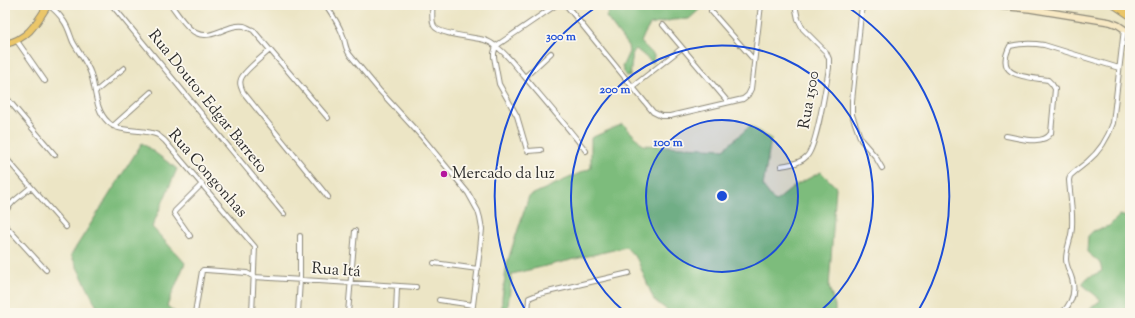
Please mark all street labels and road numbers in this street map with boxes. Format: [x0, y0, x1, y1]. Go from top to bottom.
street label: Rua Doutor Edgar Barreto [142, 25, 272, 179]
street label: Rua 1500 [794, 69, 826, 131]
street label: Rua Congonhas [162, 125, 252, 223]
street label: Rua Itá [311, 258, 362, 284]

